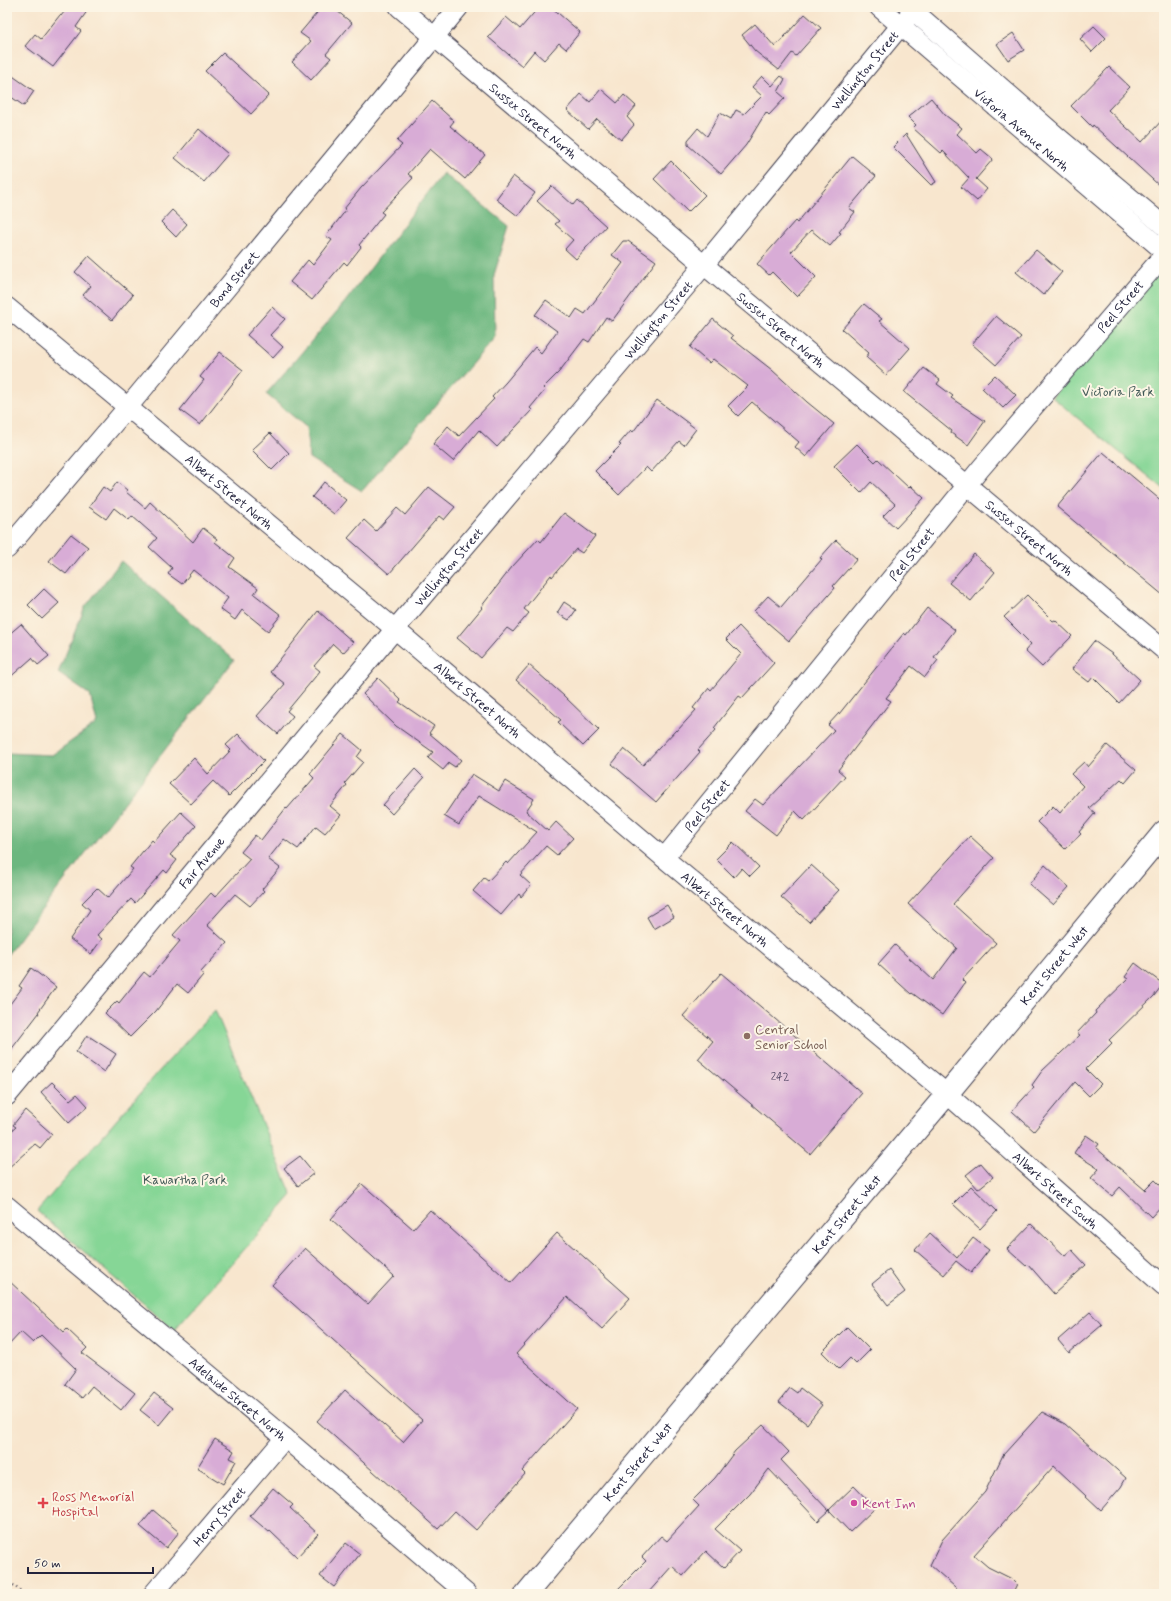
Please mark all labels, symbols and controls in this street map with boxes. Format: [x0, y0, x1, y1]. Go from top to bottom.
street label: Wellington Street [828, 28, 903, 114]
street label: Sussex Street North [485, 80, 580, 164]
street label: Victoria Avenue North [970, 85, 1072, 176]
street label: Bond Street [207, 248, 264, 312]
street label: Peel Street [1094, 277, 1148, 337]
street label: Wellington Street [621, 278, 697, 363]
street label: Sussex Street North [733, 289, 828, 372]
park label: Victoria Park [1082, 384, 1154, 401]
street label: Albert Street North [181, 451, 276, 534]
street label: Sussex Street North [981, 497, 1076, 580]
street label: Wellington Street [411, 525, 487, 610]
street label: Peel Street [886, 525, 939, 585]
street label: Albert Street North [430, 659, 524, 743]
street label: Peel Street [681, 776, 735, 836]
street label: Fair Avenue [176, 834, 229, 893]
street label: Albert Street North [677, 869, 772, 952]
street label: Kent Street West [1017, 923, 1093, 1009]
place label: Central Senior School [755, 1022, 827, 1054]
marker: Central Senior School [742, 1031, 752, 1041]
house number: 242 [771, 1070, 790, 1084]
street label: Albert Street South [1008, 1149, 1101, 1234]
park label: Kawartha Park [143, 1172, 227, 1189]
street label: Kent Street West [809, 1172, 886, 1258]
street label: Adelaide Street North [185, 1354, 289, 1446]
street label: Kent Street West [600, 1419, 677, 1506]
street label: Henry Street [190, 1484, 250, 1550]
place label: Ross Memorial Hospital [52, 1489, 135, 1521]
place label: Kent Inn [862, 1496, 916, 1513]
marker: Ross Memorial Hospital [37, 1497, 49, 1509]
marker: Kent Inn [849, 1498, 859, 1508]
scale bar [28, 1549, 153, 1575]
text: 50 m [34, 1556, 61, 1572]

